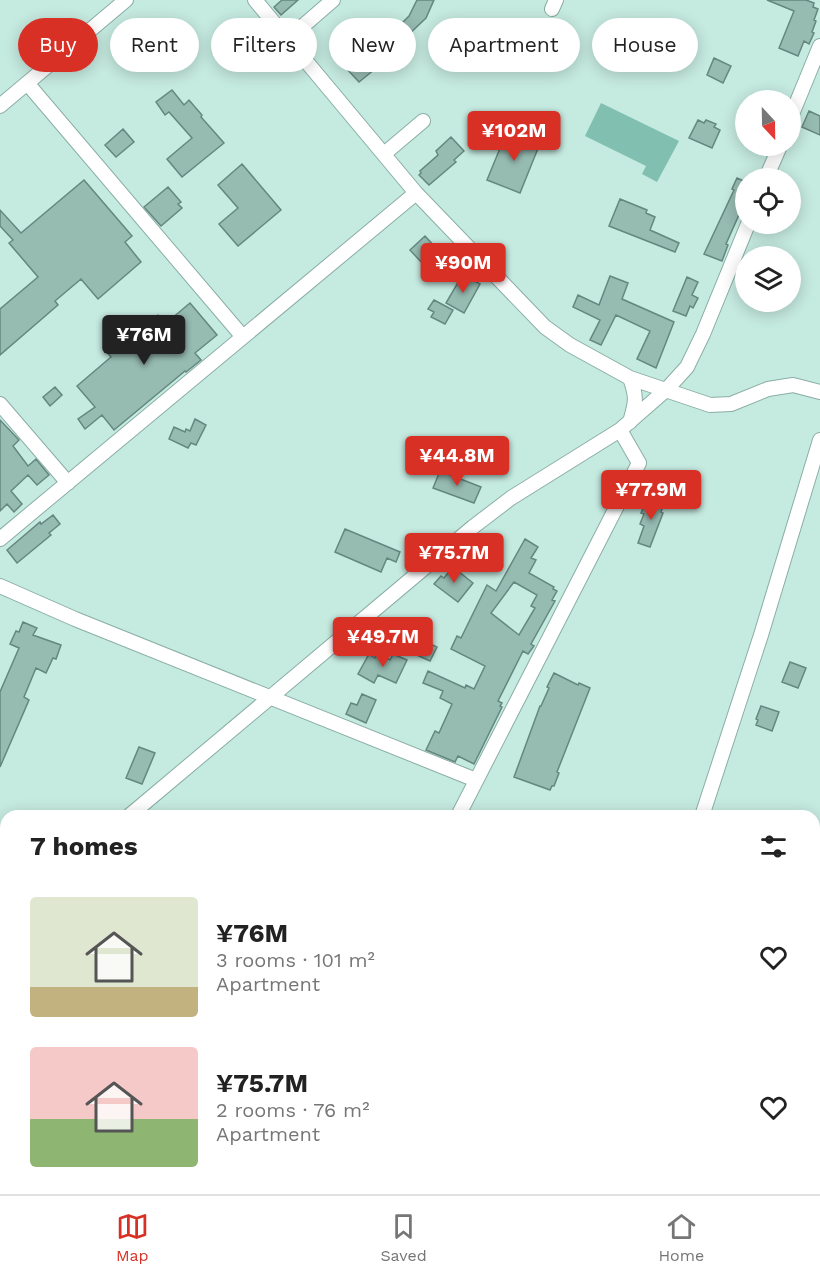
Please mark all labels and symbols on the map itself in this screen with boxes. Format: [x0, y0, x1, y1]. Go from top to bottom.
north arrow [735, 90, 801, 156]
pin: ¥102M [472, 111, 556, 162]
pin: ¥90M [427, 243, 499, 294]
pin: ¥76M [108, 315, 180, 366]
pin: ¥44.8M [408, 436, 506, 487]
pin: ¥77.9M [602, 470, 700, 521]
pin: ¥75.7M [405, 533, 503, 584]
pin: ¥49.7M [334, 617, 432, 668]

